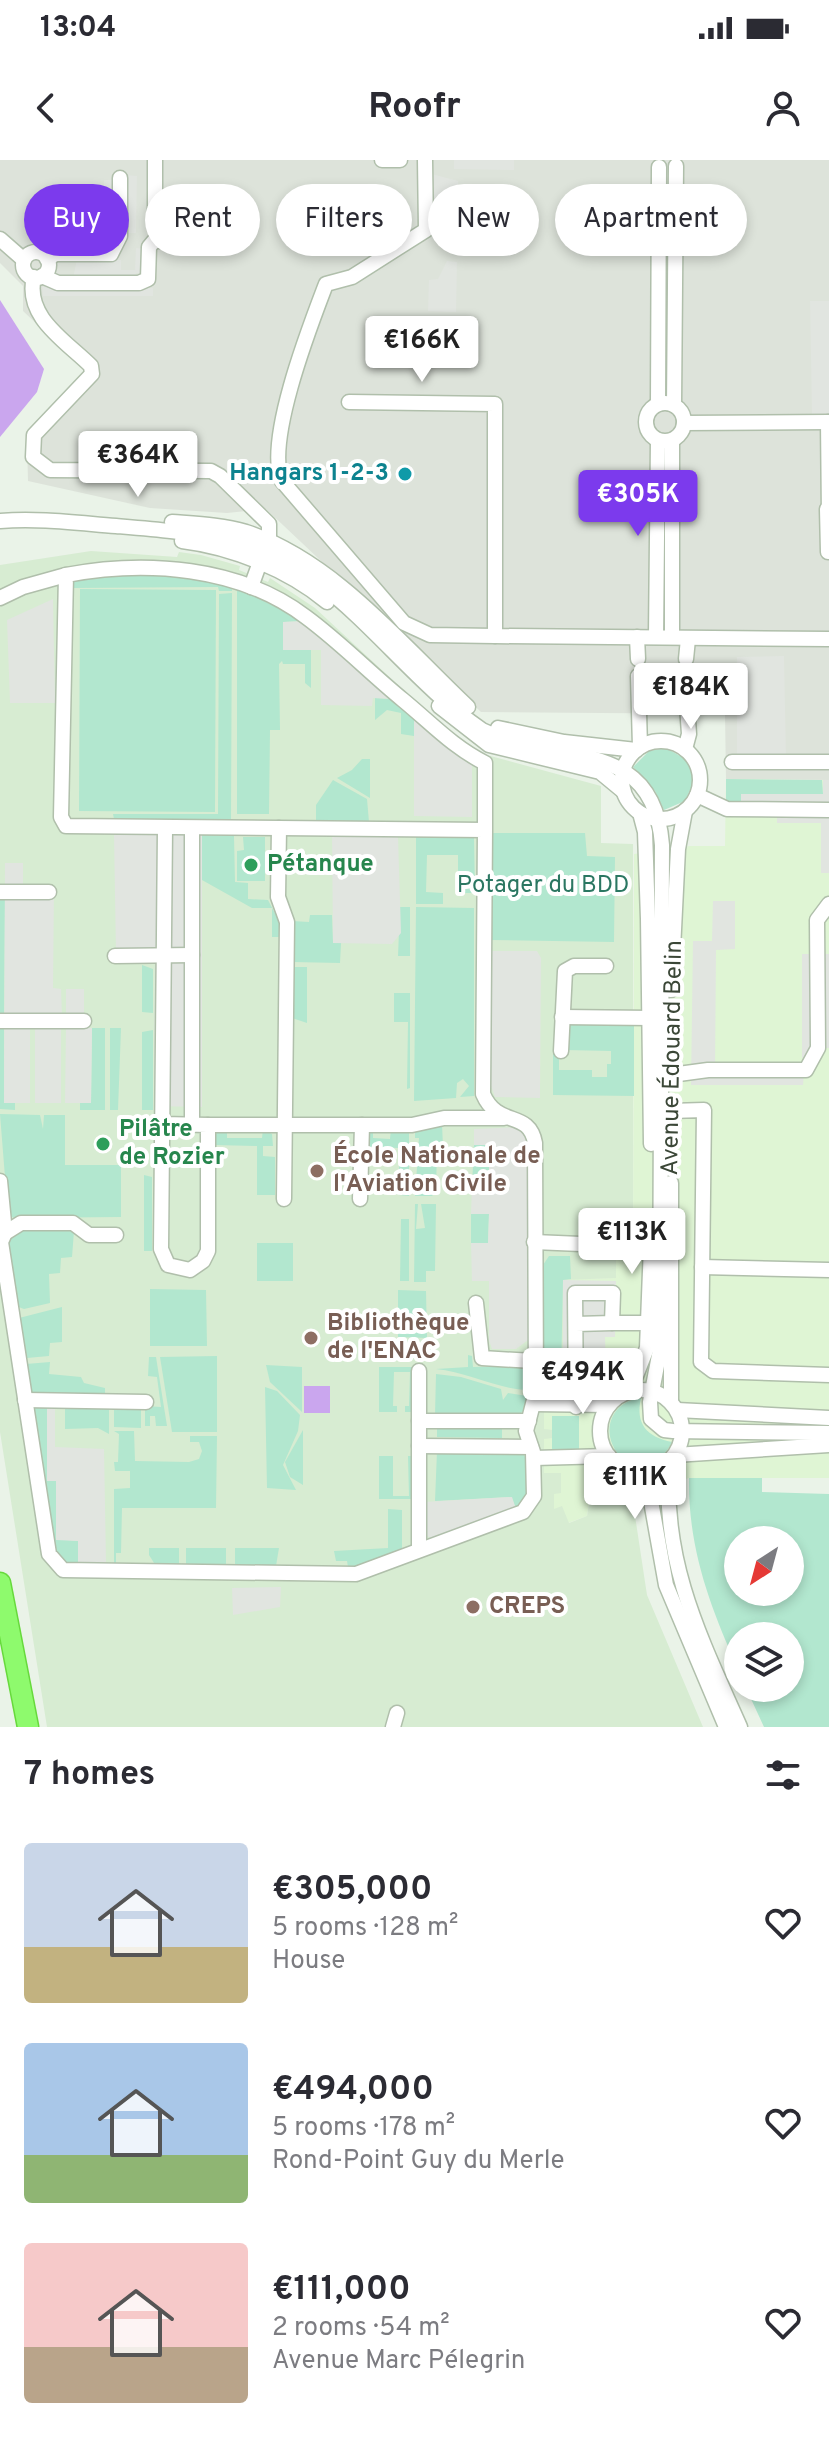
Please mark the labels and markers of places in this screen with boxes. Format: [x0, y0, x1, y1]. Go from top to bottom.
pin: €166K [366, 316, 478, 384]
pin: €364K [82, 431, 194, 499]
place label: Hangars 1-2-3 [229, 459, 389, 489]
marker: Hangars 1-2-3 [396, 465, 414, 483]
pin: €305K [582, 470, 694, 538]
pin: €184K [635, 663, 747, 731]
place label: Pétanque [267, 850, 374, 880]
marker: Pétanque [242, 856, 260, 874]
place label: Pilâtre de Rozier [119, 1115, 225, 1173]
marker: Pilâtre de Rozier [94, 1135, 112, 1153]
place label: École Nationale de l'Aviation Civile [333, 1140, 541, 1200]
marker: École Nationale de l'Aviation Civile [308, 1162, 326, 1180]
pin: €113K [576, 1208, 688, 1276]
place label: Bibliothèque de l'ENAC [327, 1309, 469, 1367]
marker: Bibliothèque de l'ENAC [302, 1329, 320, 1347]
pin: €494K [527, 1348, 639, 1416]
pin: €111K [579, 1453, 691, 1521]
place label: CREPS [489, 1592, 565, 1622]
marker: CREPS [464, 1598, 482, 1616]

